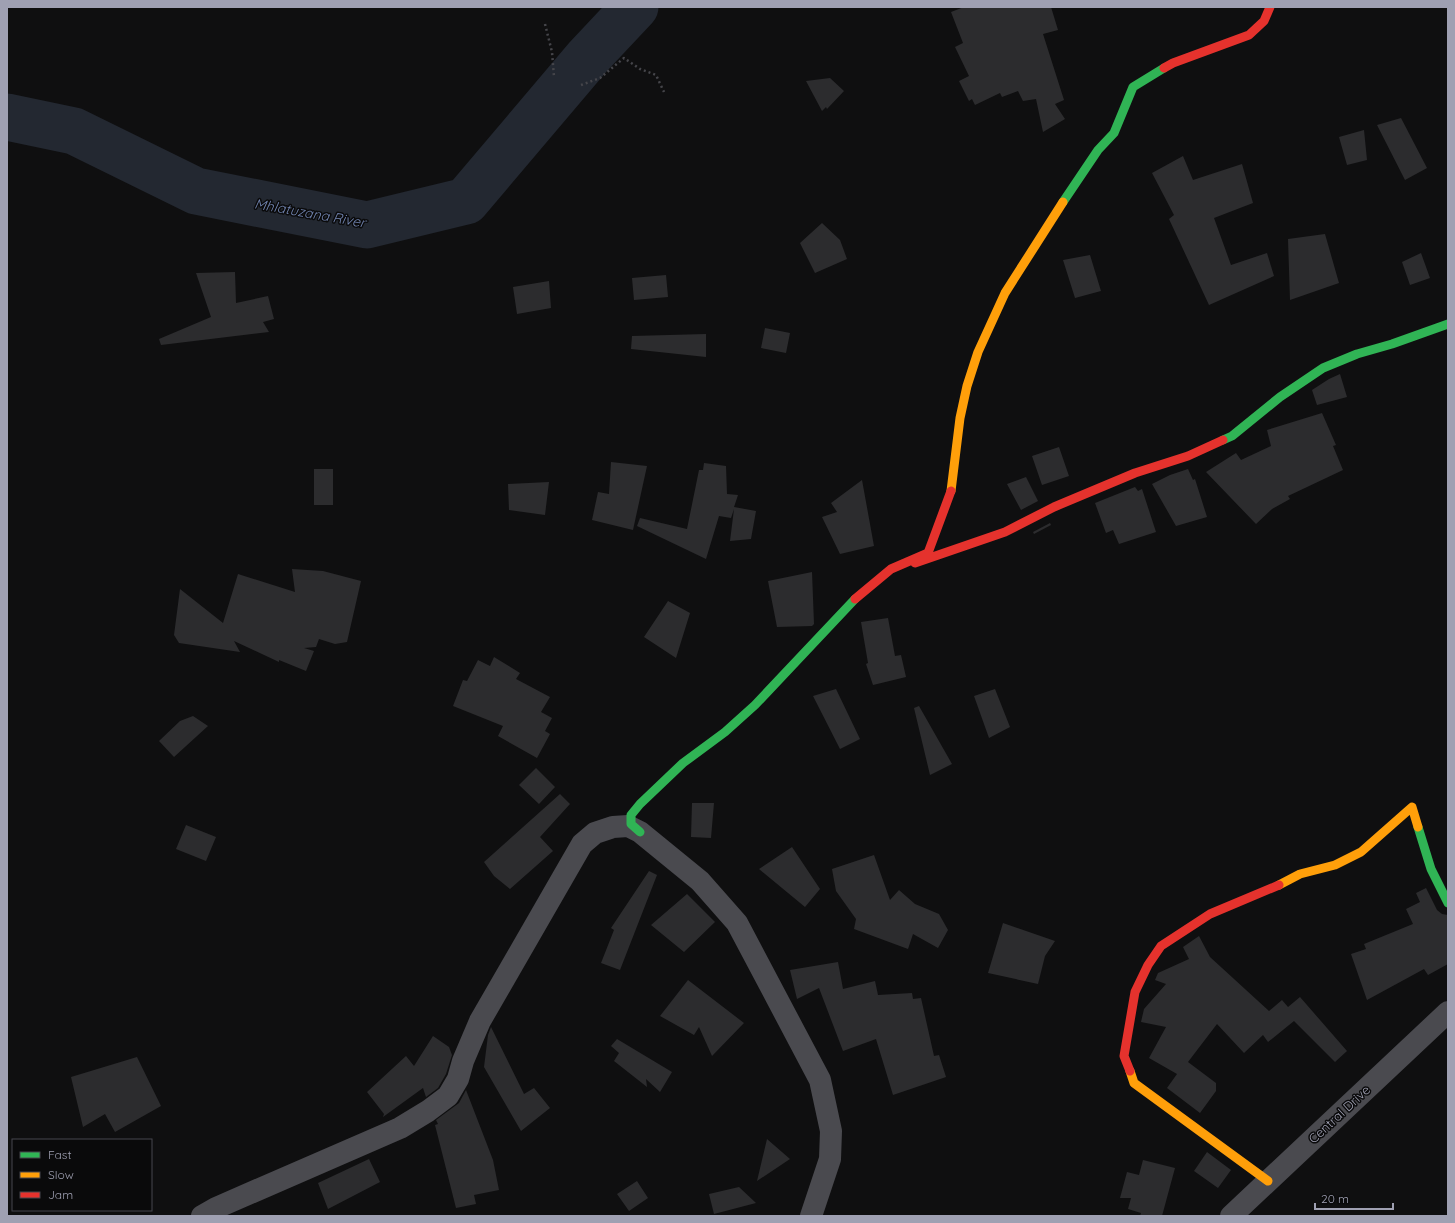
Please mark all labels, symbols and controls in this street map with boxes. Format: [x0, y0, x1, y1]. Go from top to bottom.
water label: Mhlatuzana River [253, 194, 369, 232]
street label: Central Drive [1305, 1081, 1373, 1147]
legend [12, 1139, 152, 1211]
text: Fast [48, 1147, 72, 1162]
text: Slow [48, 1167, 74, 1182]
scale bar [1315, 1185, 1393, 1211]
text: Jam [48, 1187, 73, 1202]
text: 20 m [1321, 1191, 1349, 1206]

